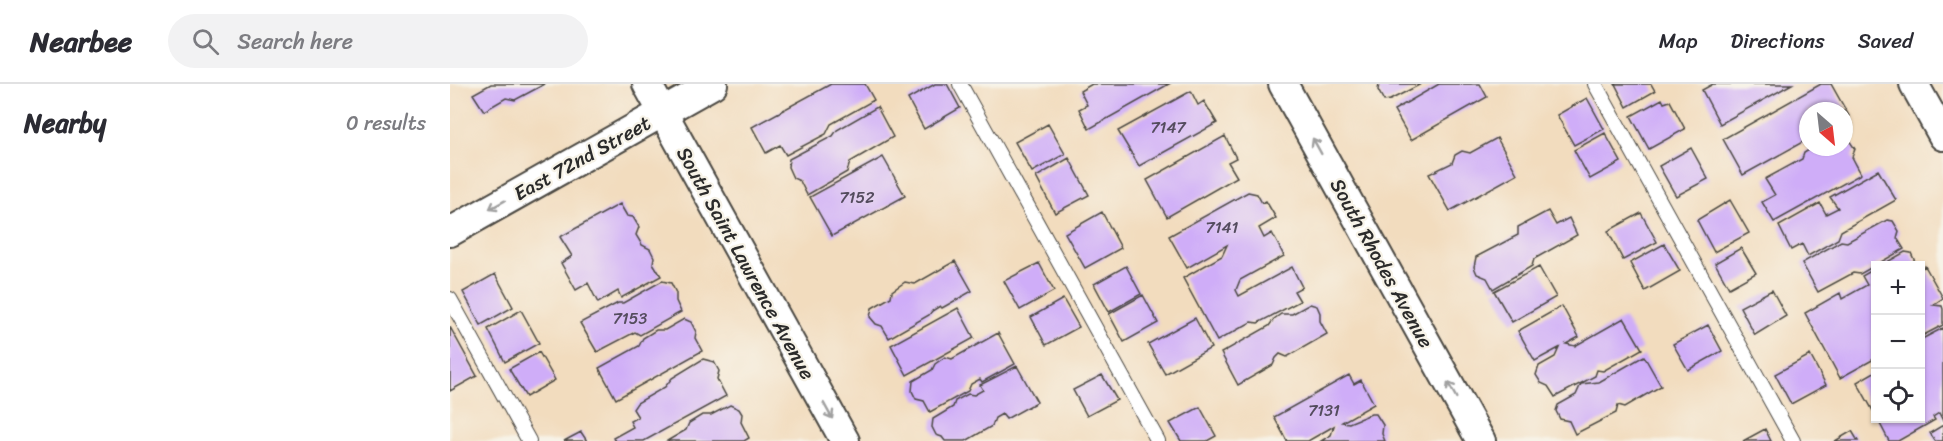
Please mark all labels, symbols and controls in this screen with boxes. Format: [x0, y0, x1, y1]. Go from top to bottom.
search box [168, 14, 588, 68]
text: Nearbee [30, 17, 132, 66]
text: Search here [237, 22, 353, 61]
text: Map [1659, 22, 1697, 60]
text: Directions [1730, 22, 1825, 60]
text: Saved [1858, 22, 1913, 60]
icon: search [189, 25, 222, 58]
text: Nearby [24, 100, 106, 146]
north arrow [1799, 102, 1853, 156]
text: 0 results [346, 106, 426, 141]
street label: East 72nd Street [507, 106, 658, 211]
house number: 7147 [1150, 113, 1186, 142]
one-way arrow [1311, 138, 1323, 155]
street label: South Saint Lawrence Avenue [667, 140, 824, 386]
street label: South Rhodes Avenue [1320, 172, 1443, 355]
house number: 7152 [839, 183, 875, 212]
one-way arrow [489, 200, 506, 212]
house number: 7141 [1206, 213, 1239, 242]
map controls [1871, 261, 1925, 423]
button: + [1871, 261, 1925, 315]
house number: 7153 [613, 304, 647, 333]
button: − [1871, 315, 1925, 369]
button: locate [1871, 369, 1925, 423]
one-way arrow [1446, 382, 1458, 399]
house number: 7131 [1308, 396, 1340, 425]
one-way arrow [822, 402, 834, 419]

